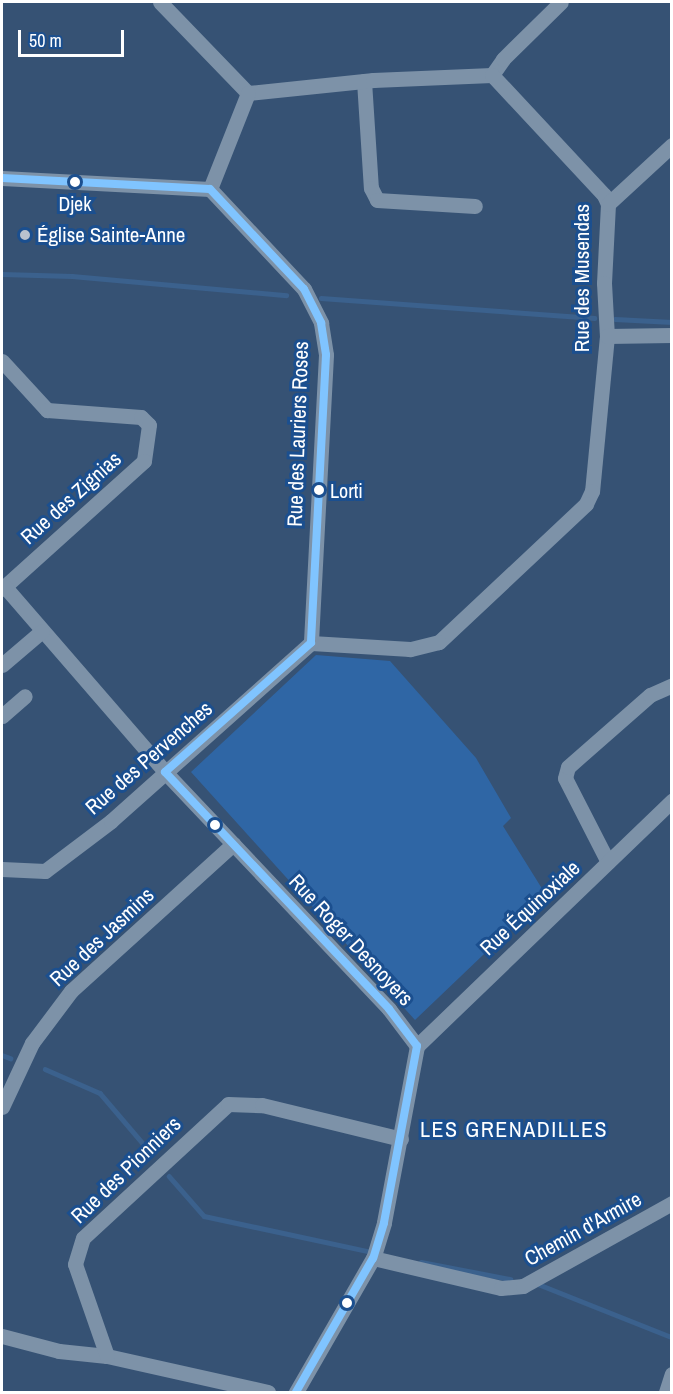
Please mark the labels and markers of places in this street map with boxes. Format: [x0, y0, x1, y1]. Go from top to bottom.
marker: Djek [69, 176, 81, 188]
place label: Djek [59, 191, 91, 215]
place label: Église Sainte-Anne [37, 222, 185, 248]
marker: Église Sainte-Anne [18, 228, 32, 242]
place label: Lorti [330, 478, 363, 502]
marker: Lorti [313, 484, 325, 496]
unlabelled marker [209, 819, 221, 831]
unlabelled marker [341, 1297, 353, 1309]

